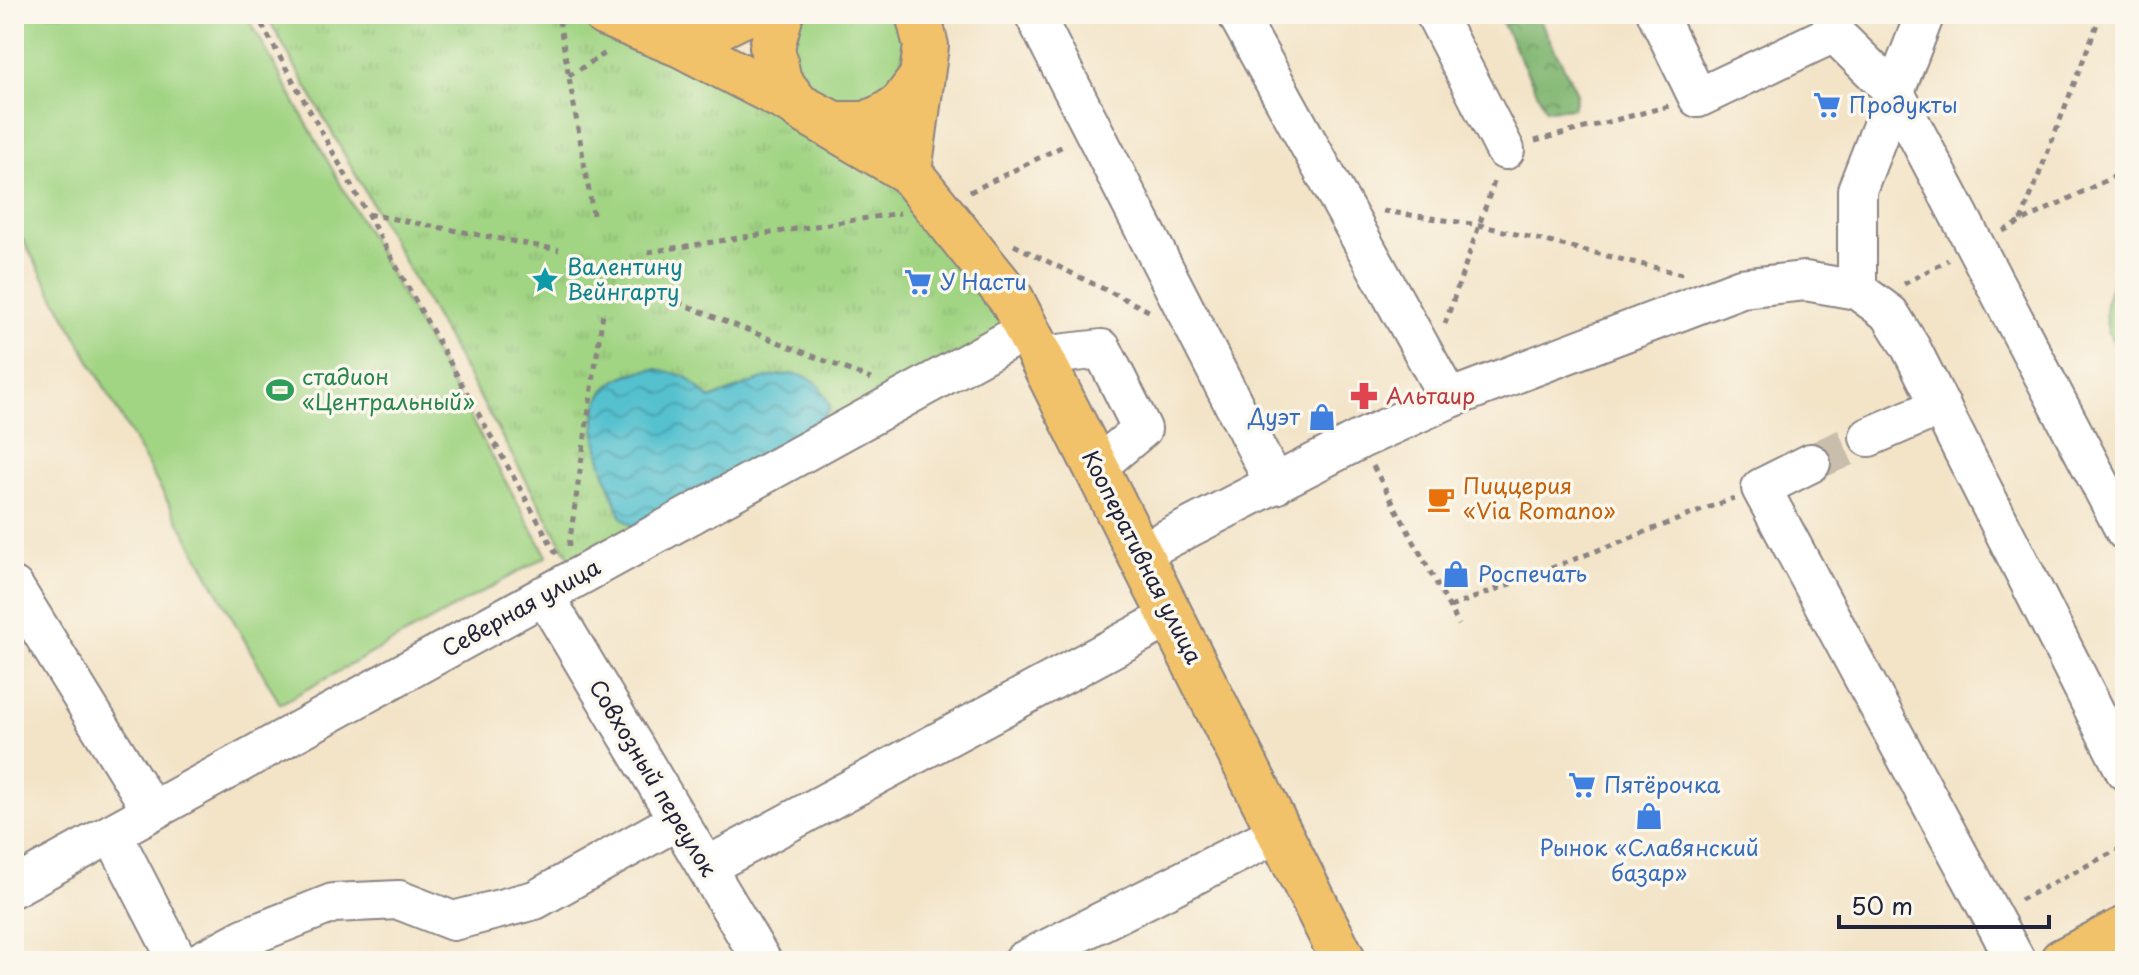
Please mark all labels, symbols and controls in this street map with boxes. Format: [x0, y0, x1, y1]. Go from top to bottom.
place label: Продукты [1849, 87, 1958, 120]
supermarket icon: Продукты [1812, 90, 1842, 120]
place label: Валентину Вейнгарту [567, 249, 683, 307]
place label: У Насти [940, 264, 1027, 297]
place icon: Валентину Вейнгарту [530, 265, 560, 295]
supermarket icon: У Насти [903, 267, 933, 297]
place label: стадион «Центральный» [302, 359, 475, 417]
sports icon: стадион «Центральный» [265, 375, 295, 405]
place label: Альтаир [1386, 378, 1475, 411]
pharmacy icon: Альтаир [1349, 381, 1379, 411]
place label: Дуэт [1247, 399, 1300, 432]
shop icon: Дуэт [1307, 402, 1337, 432]
street label: Кооперативная улица [1075, 444, 1212, 669]
place label: Пиццерия «Via Romano» [1463, 468, 1616, 526]
cafe icon: Пиццерия «Via Romano» [1426, 484, 1456, 514]
street label: Северная улица [435, 549, 606, 664]
place label: Роспечать [1478, 556, 1587, 589]
shop icon: Роспечать [1441, 559, 1471, 589]
street label: Совхозный переулок [582, 672, 727, 883]
place label: Пятёрочка [1604, 767, 1721, 800]
supermarket icon: Пятёрочка [1567, 770, 1597, 800]
shop icon: Рынок «Славянский базар» [1634, 801, 1664, 831]
place label: Рынок «Славянский базар» [1539, 830, 1759, 888]
scale bar [1839, 879, 2049, 929]
text: 50 m [1851, 887, 1913, 923]

